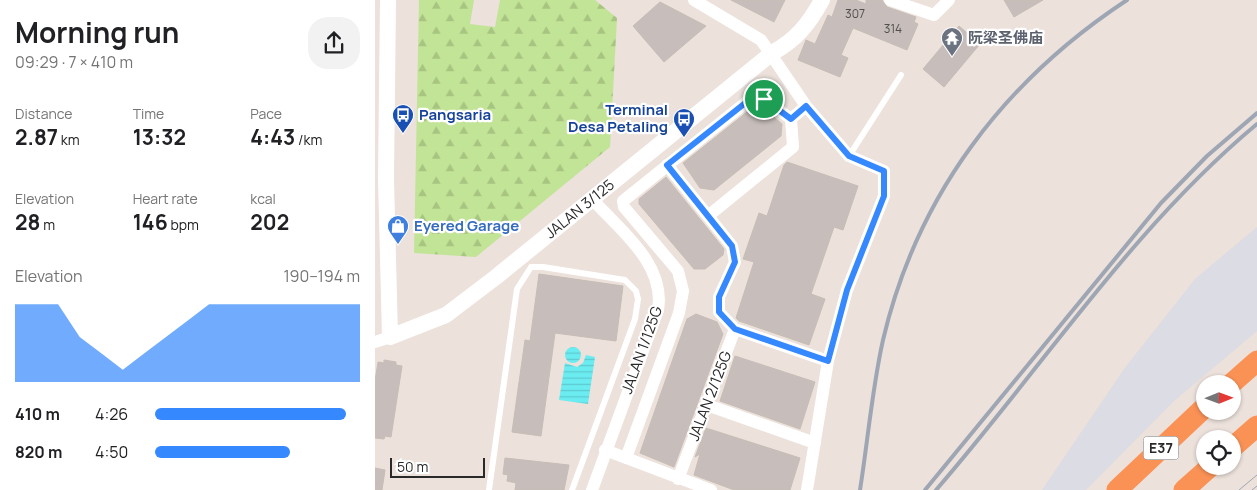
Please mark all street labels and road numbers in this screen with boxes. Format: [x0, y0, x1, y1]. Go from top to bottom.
street label: JALAN 3/125 [540, 174, 619, 243]
street label: JALAN 1/125G [616, 303, 667, 397]
street label: JALAN 2/125G [683, 348, 736, 444]
road number: E37 [1143, 436, 1179, 459]

